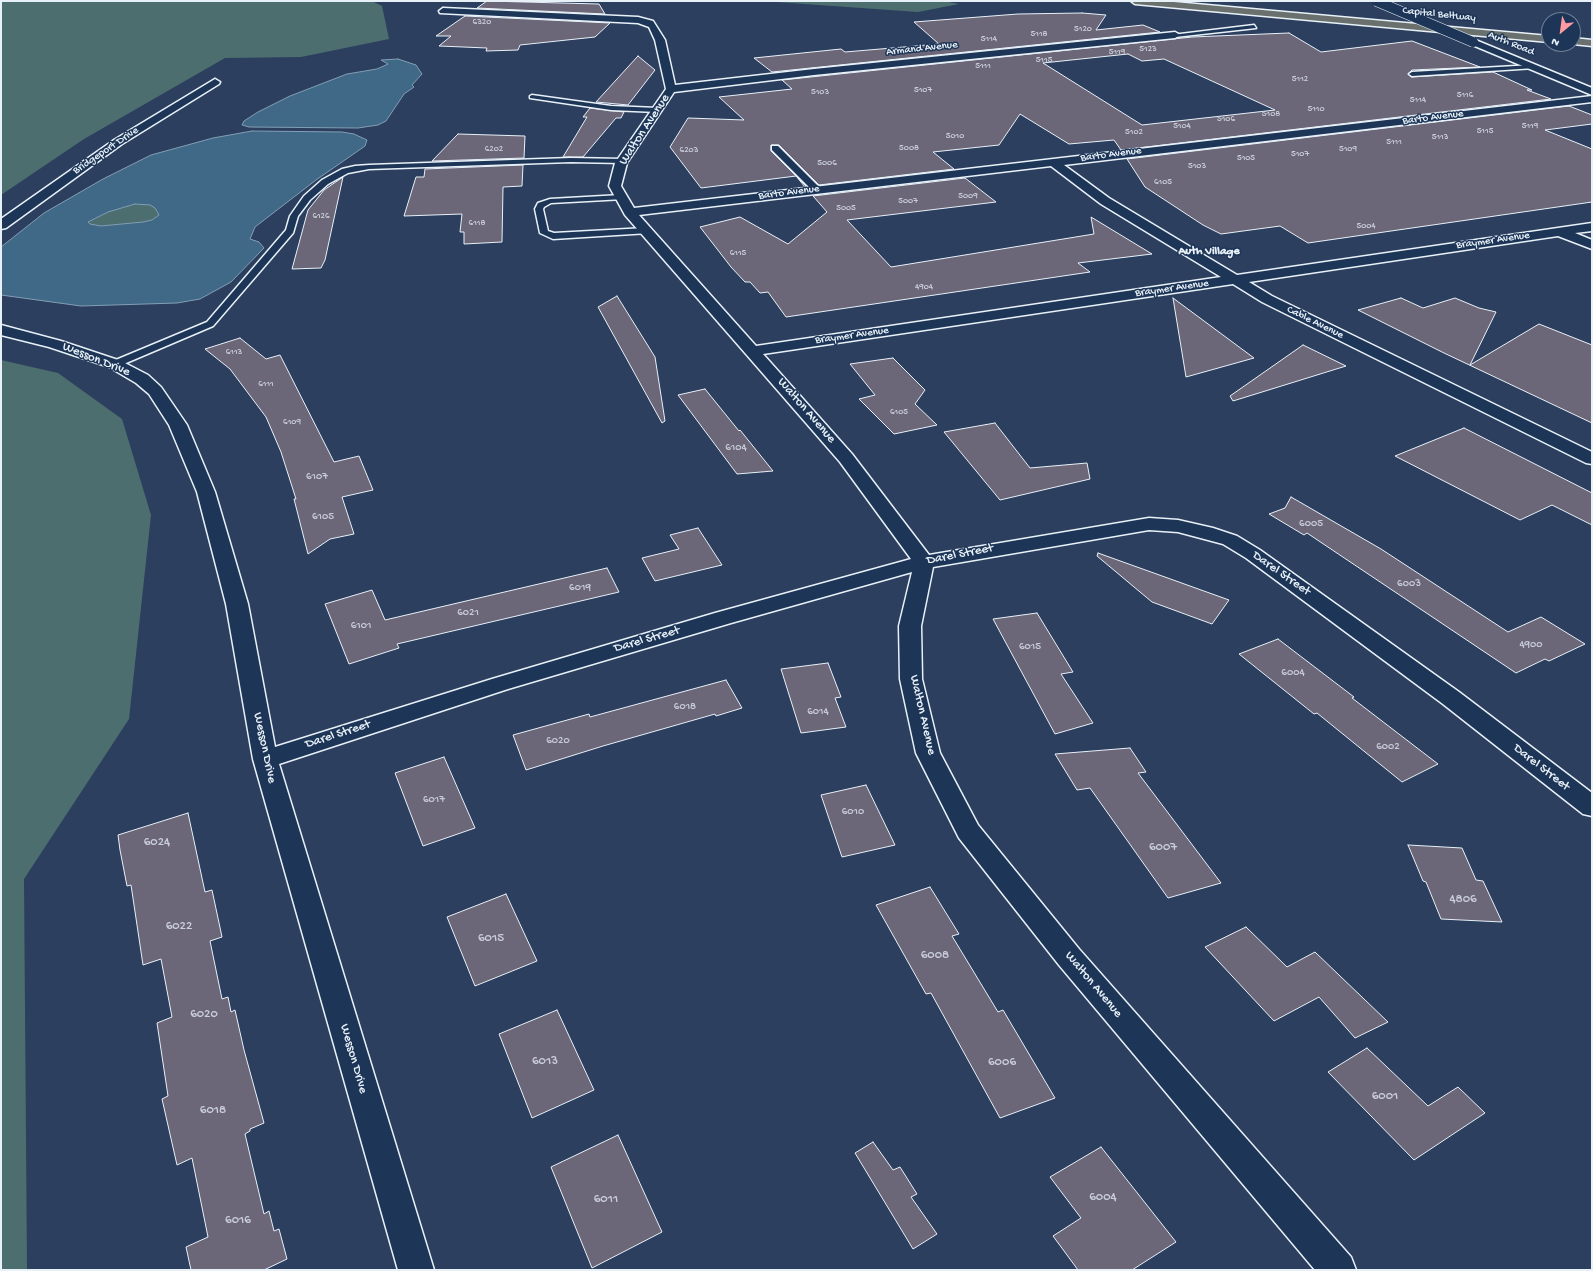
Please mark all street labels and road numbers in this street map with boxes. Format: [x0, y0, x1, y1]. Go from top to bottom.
street label: Capital Beltway [1402, 5, 1476, 25]
street label: Auth Road [1486, 29, 1536, 59]
street label: Armand Avenue [886, 39, 958, 59]
street label: Walton Avenue [616, 92, 674, 168]
street label: Barto Avenue [1402, 108, 1464, 128]
street label: Bridgeport Drive [71, 124, 141, 178]
street label: Barto Avenue [1080, 145, 1142, 165]
street label: Barto Avenue [758, 183, 820, 203]
street label: Braymer Avenue [1455, 229, 1531, 253]
street label: Braymer Avenue [1134, 277, 1210, 301]
street label: Cable Avenue [1284, 304, 1346, 342]
street label: Braymer Avenue [814, 324, 890, 348]
street label: Wesson Drive [60, 339, 132, 381]
street label: Walton Avenue [773, 375, 839, 447]
street label: Darel Street [925, 541, 995, 569]
street label: Darel Street [1249, 548, 1313, 600]
street label: Darel Street [612, 623, 682, 657]
street label: Walton Avenue [905, 674, 939, 756]
street label: Wesson Drive [249, 711, 279, 785]
street label: Darel Street [303, 717, 373, 753]
street label: Darel Street [1510, 741, 1572, 795]
street label: Walton Avenue [1061, 949, 1125, 1021]
street label: Wesson Drive [336, 1022, 370, 1096]

